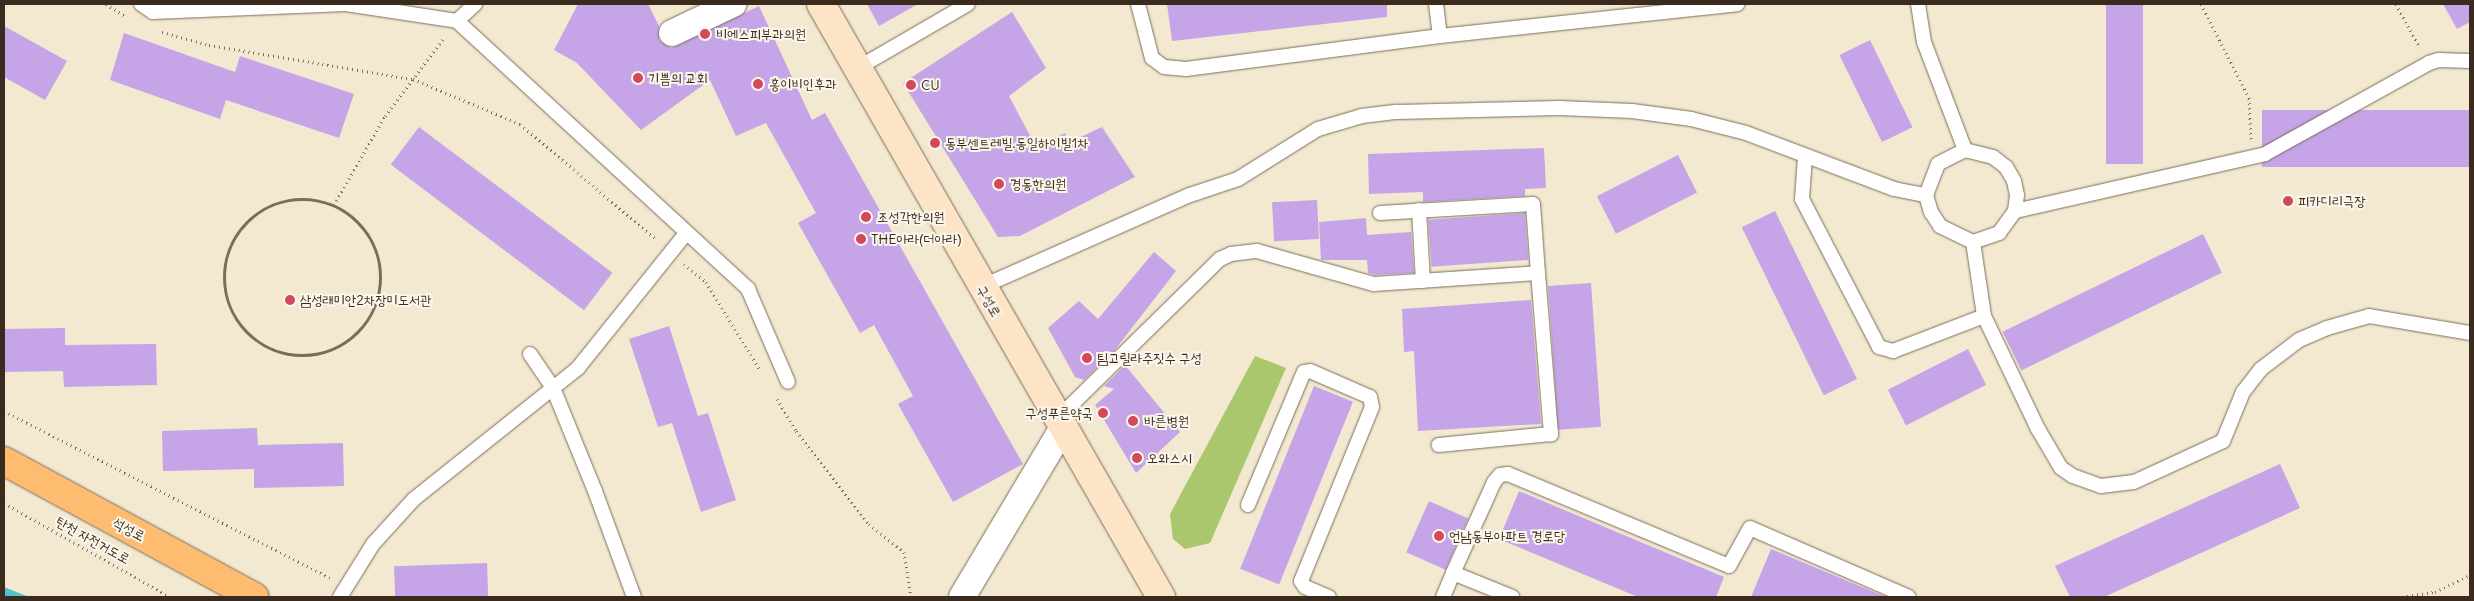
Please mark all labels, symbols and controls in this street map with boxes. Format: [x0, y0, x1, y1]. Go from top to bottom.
place label: 비에스피부과의원 [716, 26, 806, 42]
marker: 비에스피부과의원 [698, 27, 712, 41]
place label: 기쁨의 교회 [648, 70, 708, 86]
marker: 기쁨의 교회 [632, 72, 644, 84]
place label: 홍이비인후과 [769, 76, 837, 92]
marker: 홍이비인후과 [751, 77, 765, 91]
place label: CU [921, 77, 940, 93]
marker: CU [905, 79, 917, 91]
place label: 동부센트레빌.동일하이빌1차 [945, 135, 1089, 151]
marker: 동부센트레빌.동일하이빌1차 [929, 137, 941, 149]
place label: 경동한의원 [1010, 176, 1066, 192]
marker: 경동한의원 [992, 177, 1006, 191]
place label: 피카디리극장 [2298, 193, 2366, 209]
marker: 피카디리극장 [2282, 195, 2294, 207]
place label: 조성각한의원 [877, 209, 945, 225]
marker: 조성각한의원 [859, 210, 873, 224]
place label: THE아라(더아라) [871, 231, 961, 247]
marker: THE아라(더아라) [855, 233, 867, 245]
street label: 구성로 [973, 282, 1005, 320]
place label: 삼성래미안2차장미도서관 [300, 292, 432, 308]
marker: 삼성래미안2차장미도서관 [284, 294, 296, 306]
place label: 팀고릴라주짓수 구성 [1097, 350, 1202, 366]
marker: 팀고릴라주짓수 구성 [1081, 352, 1093, 364]
place label: 구성푸른약국 [1025, 405, 1093, 421]
marker: 구성푸른약국 [1097, 407, 1109, 419]
place label: 바른병원 [1144, 413, 1189, 429]
marker: 바른병원 [1126, 414, 1140, 428]
place label: 오와스시 [1147, 450, 1192, 466]
marker: 오와스시 [1131, 452, 1143, 464]
street label: 탄천 자전거도로 [53, 513, 133, 567]
street label: 석성로 [110, 514, 148, 544]
place label: 언남동부아파트 경로당 [1449, 528, 1565, 544]
marker: 언남동부아파트 경로당 [1433, 530, 1445, 542]

